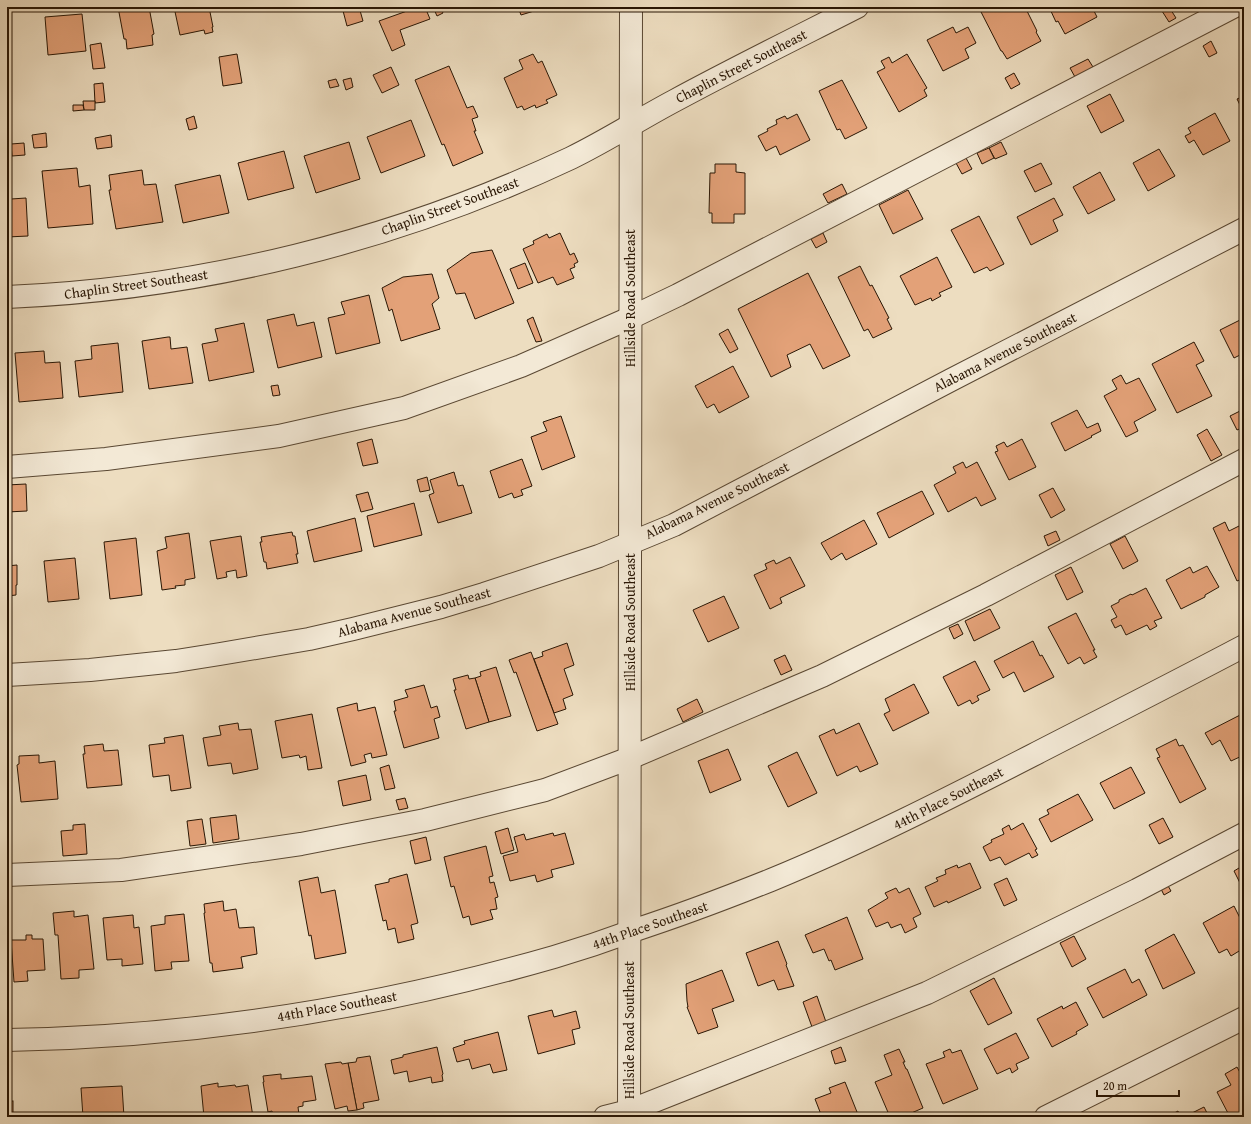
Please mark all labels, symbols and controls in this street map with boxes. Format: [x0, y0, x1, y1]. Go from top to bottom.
street label: Chaplin Street Southeast [672, 24, 810, 108]
street label: Chaplin Street Southeast [378, 172, 522, 240]
street label: Hillside Road Southeast [620, 229, 640, 367]
street label: Chaplin Street Southeast [63, 264, 209, 304]
street label: Alabama Avenue Southeast [930, 307, 1080, 397]
street label: Alabama Avenue Southeast [642, 456, 793, 544]
street label: Hillside Road Southeast [620, 553, 640, 691]
street label: Alabama Avenue Southeast [335, 582, 493, 642]
street label: 44th Place Southeast [889, 762, 1007, 834]
street label: 44th Place Southeast [589, 896, 711, 954]
street label: Hillside Road Southeast [619, 961, 639, 1099]
street label: 44th Place Southeast [276, 986, 399, 1026]
scale bar [1097, 1072, 1179, 1098]
text: 20 m [1103, 1077, 1127, 1094]

